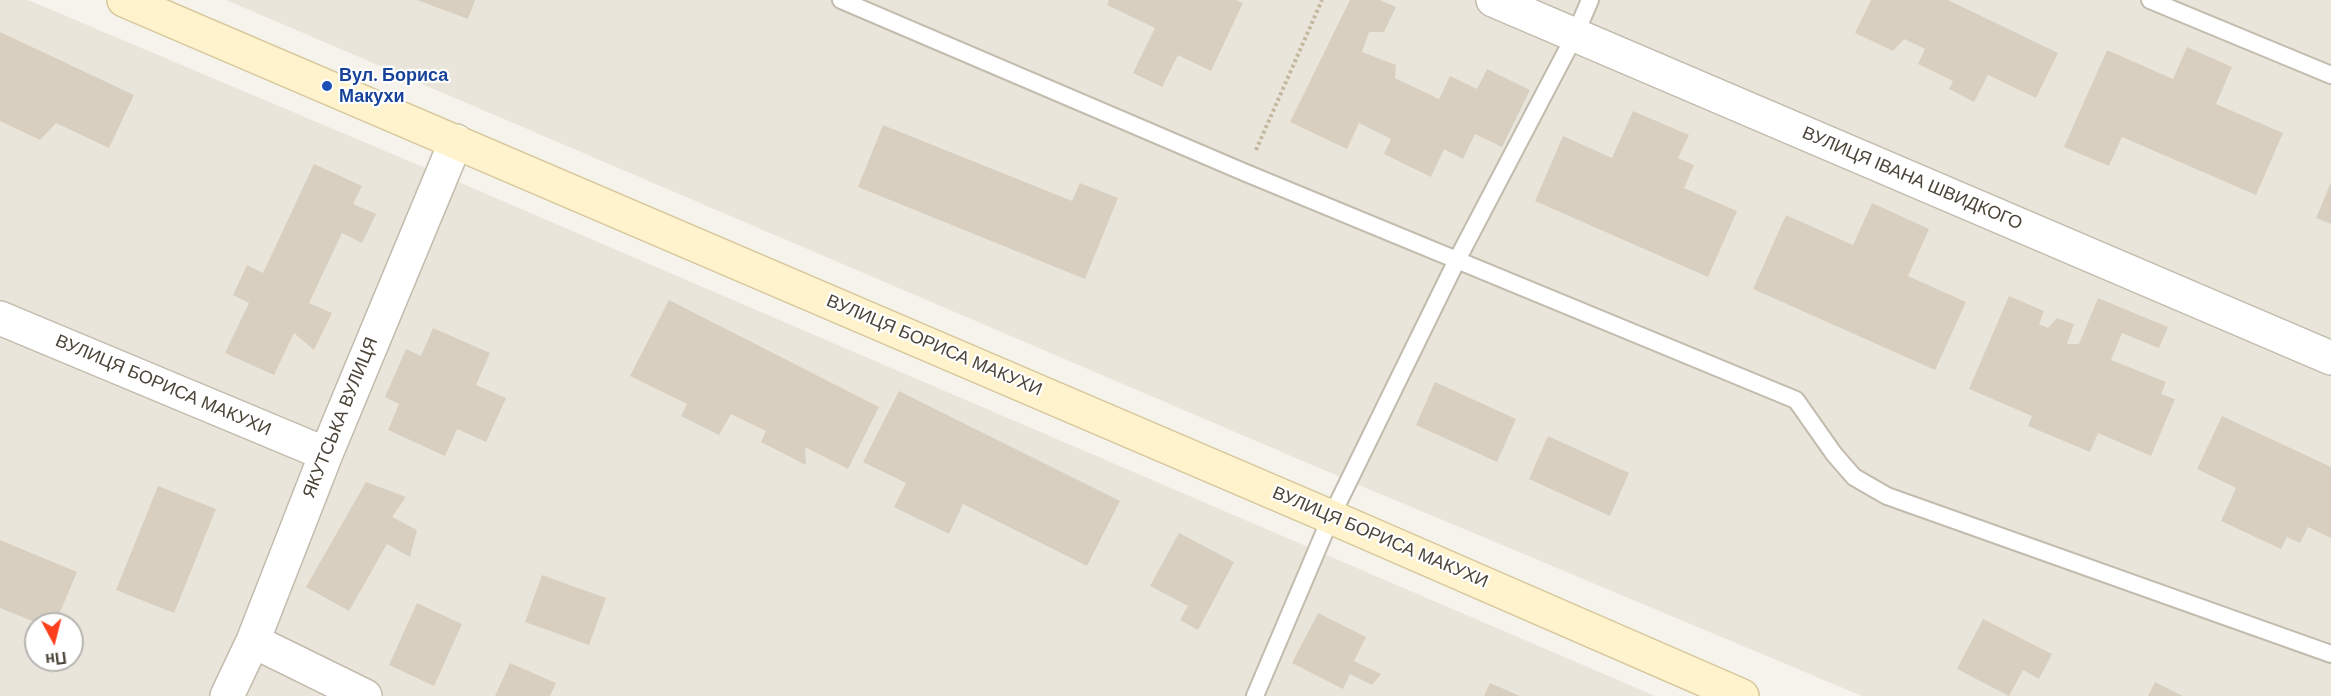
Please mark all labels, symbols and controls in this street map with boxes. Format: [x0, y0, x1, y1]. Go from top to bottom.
place label: Вул. Бориса Макухи [339, 65, 448, 107]
marker: Вул. Бориса Макухи [320, 79, 334, 93]
street label: ВУЛИЦЯ ІВАНА ШВИДКОГО [1799, 123, 2025, 235]
street label: ВУЛИЦЯ БОРИСА МАКУХИ [823, 291, 1045, 401]
street label: ВУЛИЦЯ БОРИСА МАКУХИ [52, 331, 274, 441]
street label: ЯКУТСЬКА ВУЛИЦЯ [299, 334, 383, 502]
street label: ВУЛИЦЯ БОРИСА МАКУХИ [1269, 483, 1491, 593]
north arrow [24, 612, 84, 672]
text: Пн [44, 647, 68, 670]

